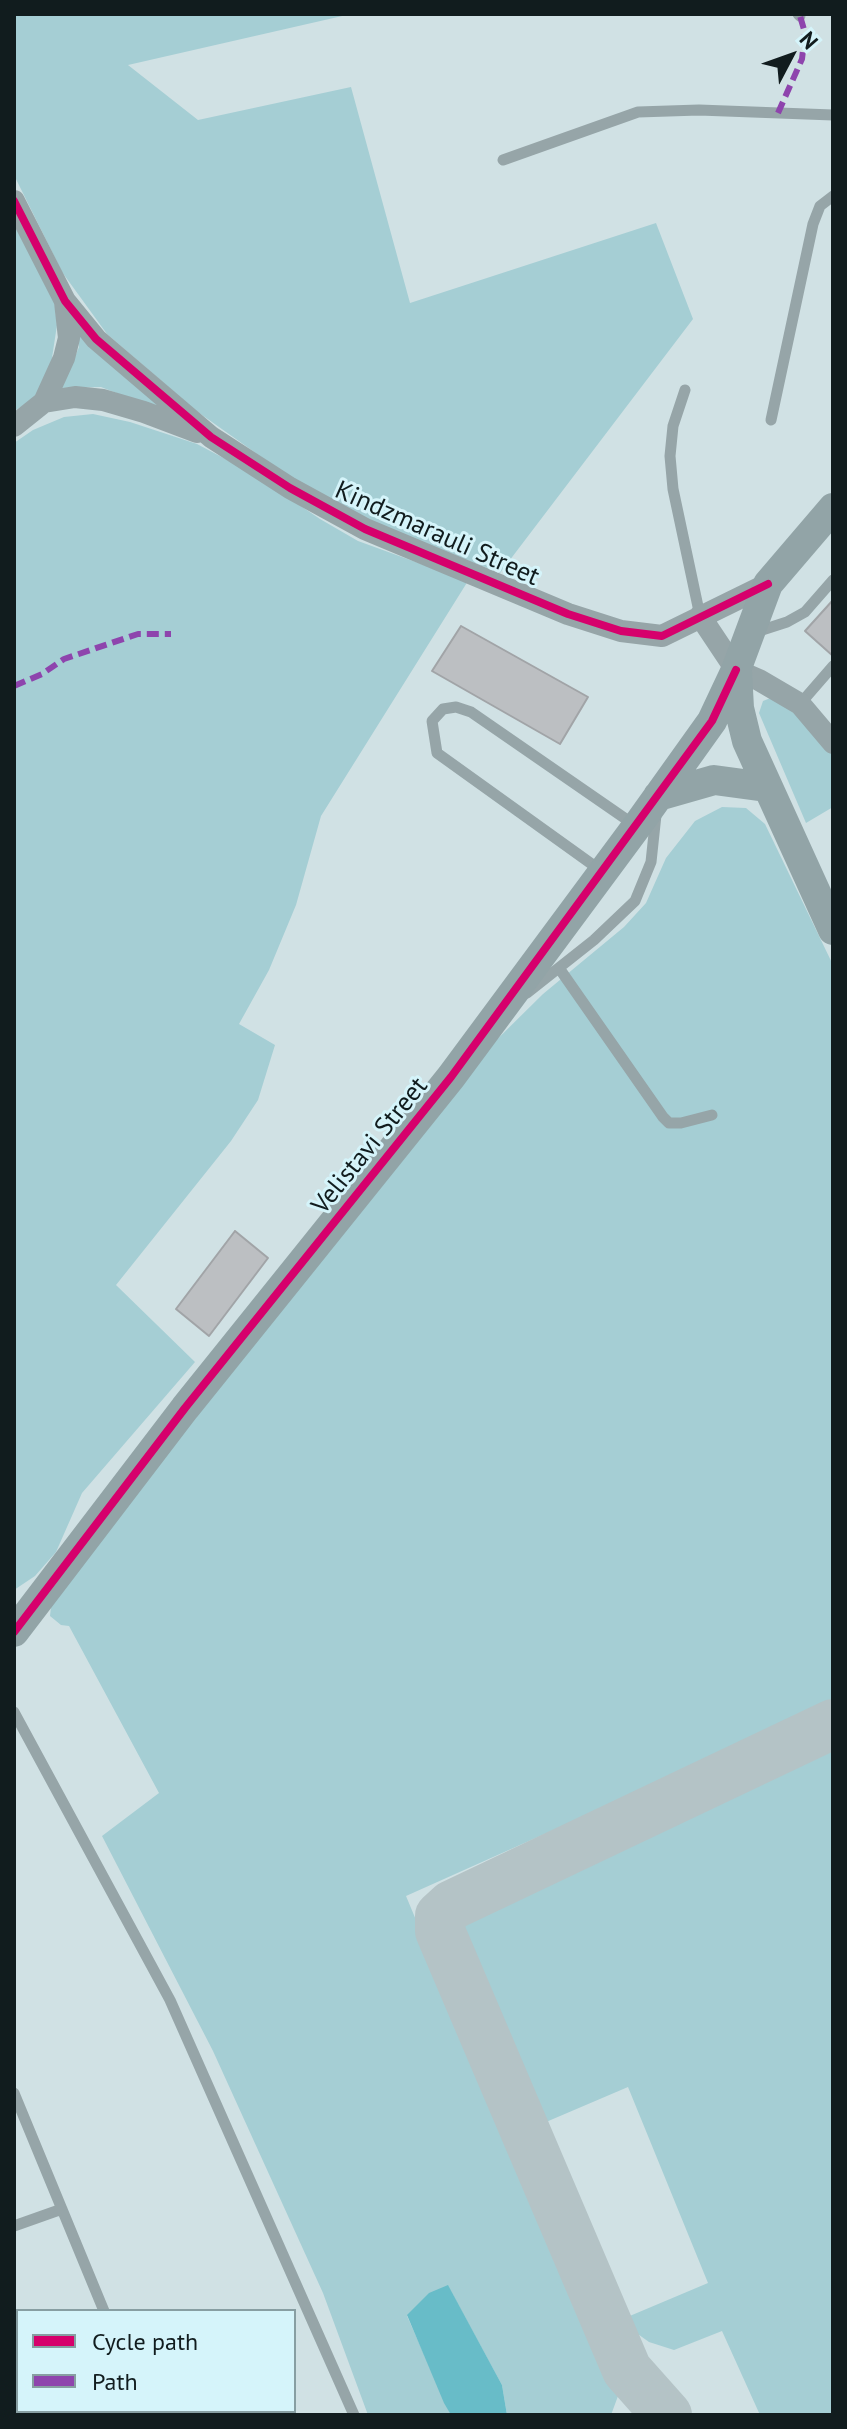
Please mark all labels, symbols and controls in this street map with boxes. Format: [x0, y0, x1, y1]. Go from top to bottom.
north arrow [751, 16, 831, 96]
text: N [794, 26, 824, 55]
street label: Kindzmarauli Street [330, 475, 544, 593]
street label: Velistavi Street [305, 1071, 435, 1221]
legend [16, 2309, 296, 2413]
text: Cycle path [92, 2326, 198, 2357]
text: Path [92, 2366, 138, 2397]

